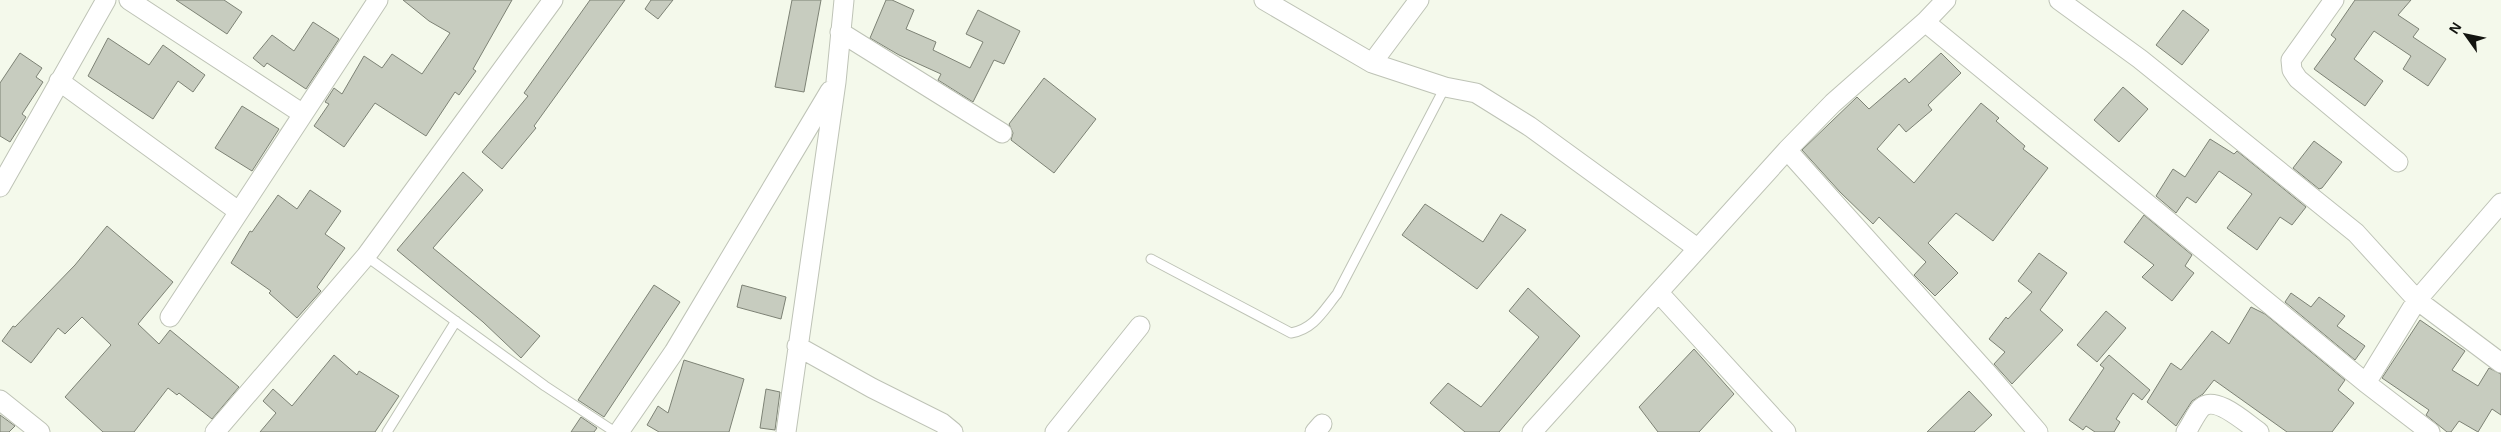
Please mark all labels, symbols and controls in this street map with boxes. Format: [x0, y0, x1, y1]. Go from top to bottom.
north arrow [2441, 10, 2491, 60]
text: N [2446, 19, 2465, 37]

